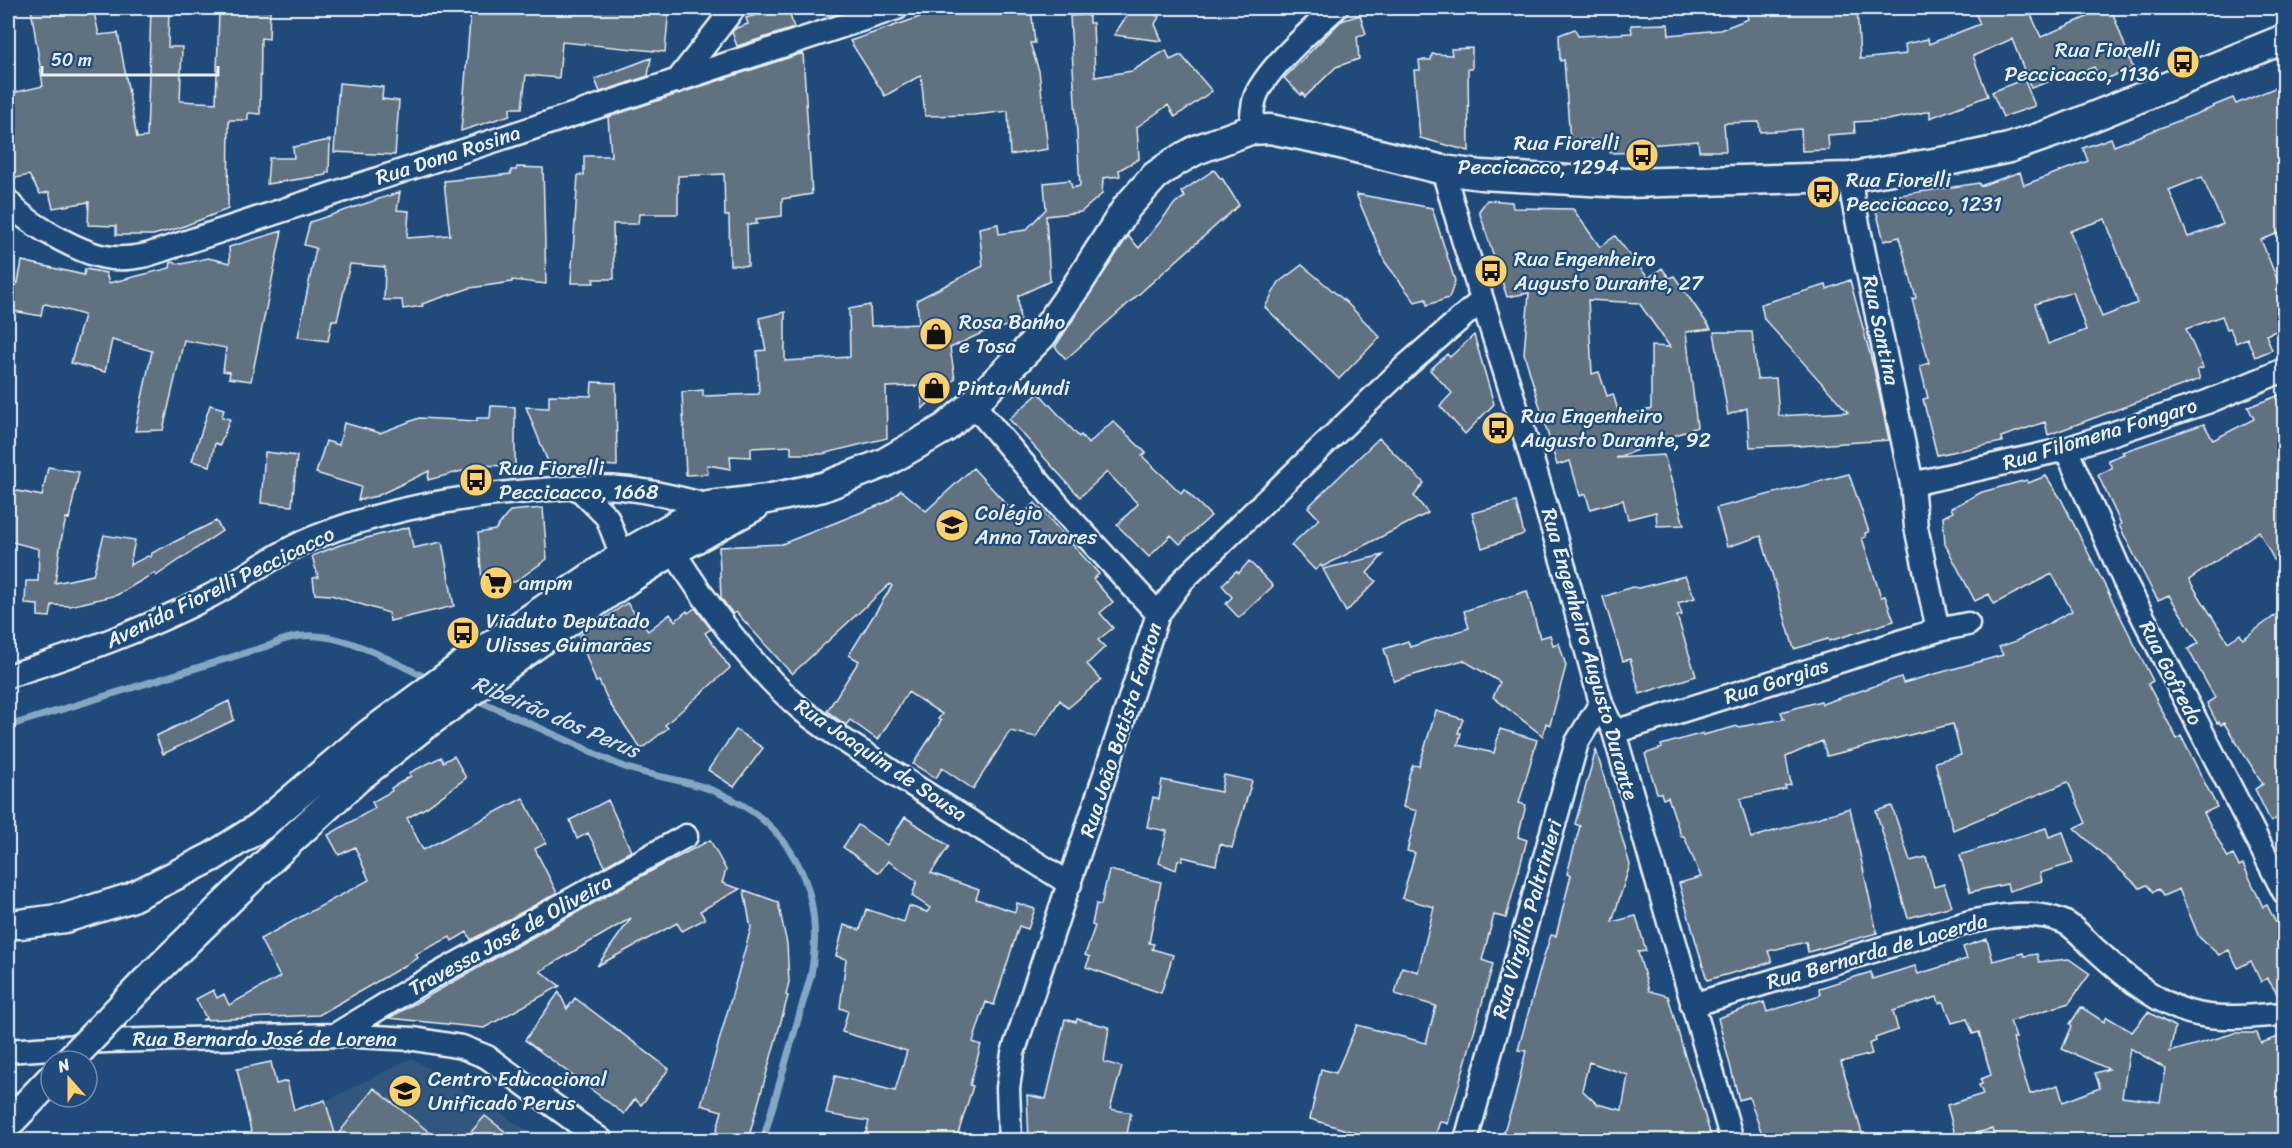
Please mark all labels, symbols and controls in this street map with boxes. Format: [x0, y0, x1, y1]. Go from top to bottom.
place label: Rua Fiorelli Peccicacco, 1136 [2004, 31, 2161, 93]
scale bar [42, 39, 218, 77]
text: 50 m [51, 44, 92, 76]
bus stop icon: Rua Fiorelli Peccicacco, 1136 [2165, 44, 2201, 80]
street label: Rua Dona Rosina [370, 113, 526, 196]
place label: Rua Fiorelli Peccicacco, 1294 [1458, 124, 1620, 186]
bus stop icon: Rua Fiorelli Peccicacco, 1294 [1624, 137, 1660, 173]
place label: Rua Fiorelli Peccicacco, 1231 [1846, 161, 2002, 223]
bus stop icon: Rua Fiorelli Peccicacco, 1231 [1805, 174, 1841, 210]
place label: Rua Engenheiro Augusto Durante, 27 [1513, 240, 1705, 302]
bus stop icon: Rua Engenheiro Augusto Durante, 27 [1473, 253, 1509, 289]
street label: Rua Santina [1851, 271, 1911, 389]
place label: Rosa Banho e Tosa [959, 303, 1065, 365]
shop icon: Rosa Banho e Tosa [918, 316, 954, 352]
place label: Pinta Mundi [957, 369, 1071, 407]
shop icon: Pinta Mundi [916, 370, 952, 406]
street label: Rua Filomena Fongaro [1998, 386, 2202, 482]
place label: Rua Engenheiro Augusto Durante, 92 [1520, 397, 1711, 459]
bus stop icon: Rua Engenheiro Augusto Durante, 92 [1480, 410, 1516, 446]
place label: Rua Fiorelli Peccicacco, 1668 [499, 449, 659, 511]
bus stop icon: Rua Fiorelli Peccicacco, 1668 [458, 462, 494, 498]
place label: Colégio Anna Tavares [974, 494, 1097, 556]
street label: Rua Engenheiro Augusto Durante [1530, 503, 1650, 805]
school or university icon: Colégio Anna Tavares [934, 507, 970, 543]
street label: Avenida Fiorelli Peccicacco [98, 515, 342, 660]
place label: ampm [519, 564, 573, 602]
supermarket icon: ampm [478, 565, 514, 601]
place label: Viaduto Deputado Ulisses Guimarães [486, 602, 652, 664]
street label: Rua Gofredo [2128, 614, 2214, 733]
bus stop icon: Viaduto Deputado Ulisses Guimarães [445, 615, 481, 651]
street label: Rua João Batista Fanton [1068, 617, 1174, 843]
street label: Rua Gorgias [1719, 646, 1833, 716]
water label: Ribeirão dos Perus [466, 664, 648, 770]
street label: Rua Joaquim de Sousa [787, 688, 976, 833]
street label: Rua Virgílio Paltrinieri [1480, 814, 1574, 1023]
street label: Travessa José de Oliveira [401, 863, 619, 1007]
street label: Rua Bernarda de Lacerda [1762, 901, 1992, 1001]
street label: Rua Bernardo José de Lorena [133, 1020, 398, 1058]
north arrow [39, 1049, 99, 1109]
text: N [52, 1050, 75, 1081]
place label: Centro Educacional Unificado Perus [428, 1060, 608, 1122]
school or university icon: Centro Educacional Unificado Perus [387, 1073, 423, 1109]

